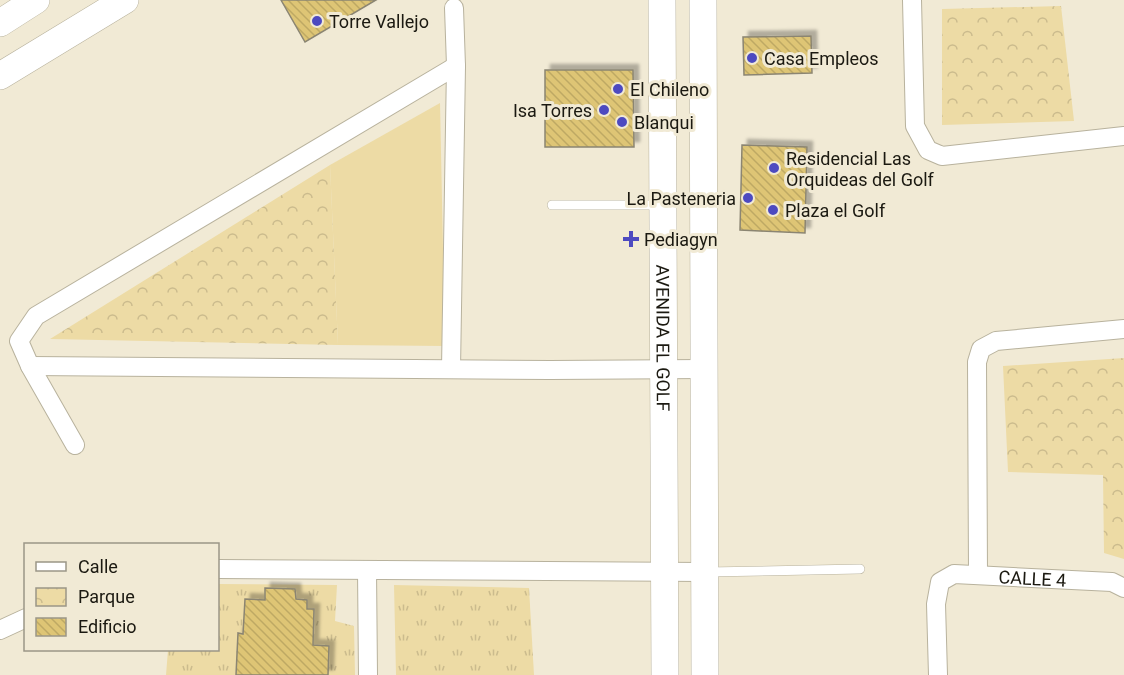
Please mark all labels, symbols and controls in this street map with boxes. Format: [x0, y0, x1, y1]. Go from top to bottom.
place label: Torre Vallejo [329, 11, 429, 32]
marker: Torre Vallejo [310, 14, 324, 28]
place label: Casa Empleos [764, 48, 879, 69]
marker: Casa Empleos [745, 51, 759, 65]
place label: El Chileno [630, 79, 709, 100]
marker: El Chileno [611, 82, 625, 96]
place label: Isa Torres [513, 100, 592, 121]
marker: Isa Torres [597, 103, 611, 117]
place label: Blanqui [634, 112, 694, 133]
marker: Blanqui [615, 115, 629, 129]
place label: Residencial Las Orquideas del Golf [786, 148, 935, 190]
marker: Residencial Las Orquideas del Golf [767, 161, 781, 175]
place label: La Pasteneria [627, 188, 736, 209]
marker: La Pasteneria [741, 191, 755, 205]
place label: Plaza el Golf [785, 200, 886, 221]
marker: Plaza el Golf [766, 203, 780, 217]
place label: Pediagyn [644, 229, 718, 250]
marker: Pediagyn [622, 230, 640, 248]
street label: AVENIDA EL GOLF [653, 264, 674, 412]
legend [24, 543, 219, 651]
text: Calle [78, 556, 118, 577]
street label: CALLE 4 [998, 566, 1067, 590]
text: Parque [78, 586, 135, 607]
text: Edificio [78, 616, 137, 637]

